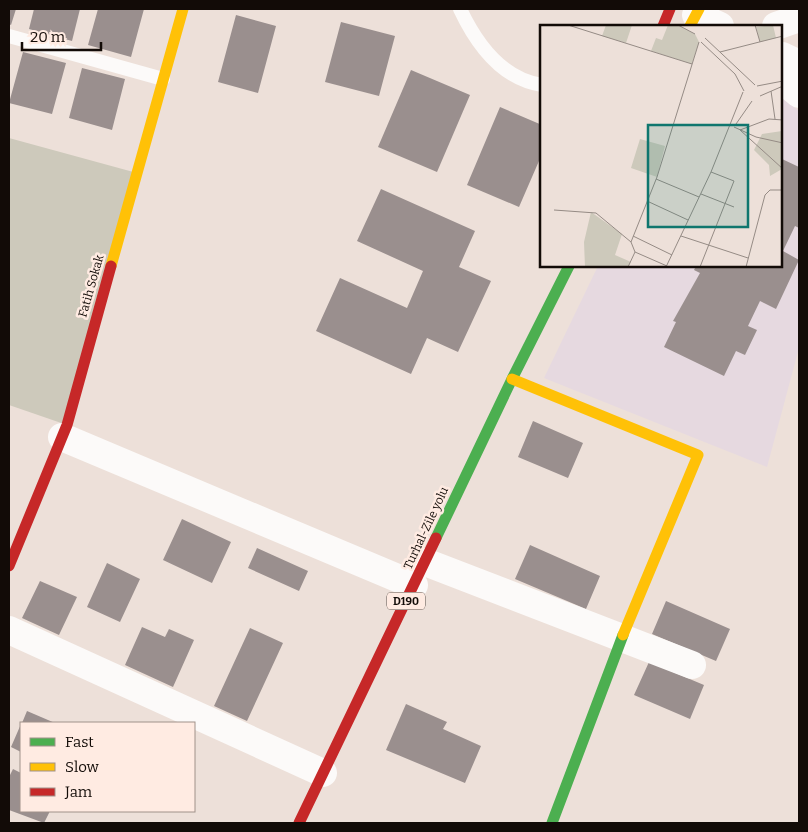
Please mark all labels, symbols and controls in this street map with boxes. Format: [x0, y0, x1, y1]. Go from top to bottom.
scale bar [22, 20, 101, 52]
inset map [540, 25, 783, 268]
text: 20 m [30, 28, 66, 46]
street label: Fatih Sokak [75, 253, 107, 319]
street label: Turhal-Zile yolu [401, 484, 451, 571]
road number: D190 [387, 592, 425, 610]
legend [20, 722, 195, 812]
text: Fast [65, 733, 94, 751]
text: Slow [65, 758, 100, 776]
text: Jam [64, 783, 93, 801]

